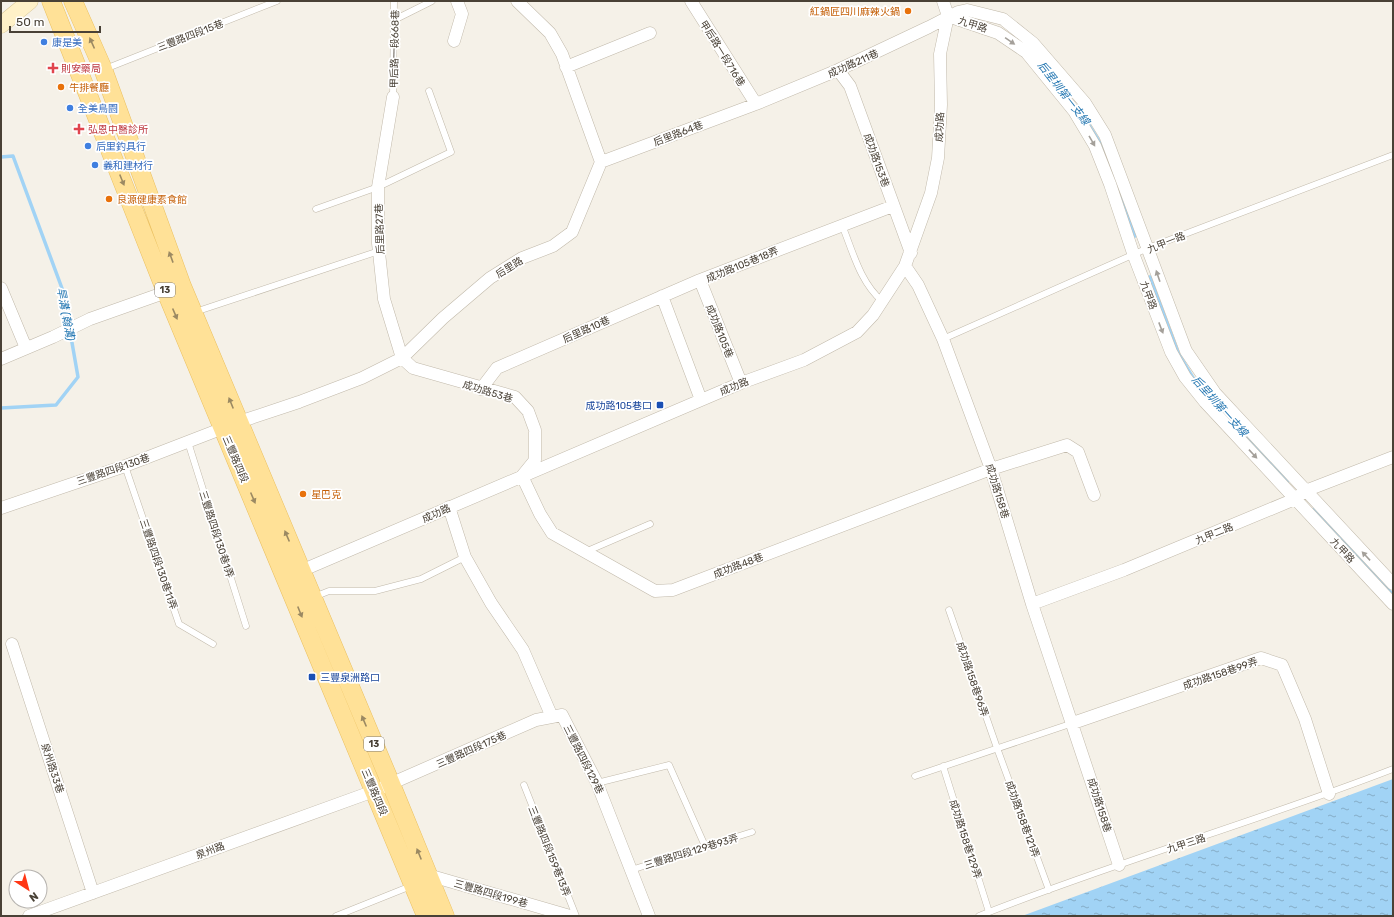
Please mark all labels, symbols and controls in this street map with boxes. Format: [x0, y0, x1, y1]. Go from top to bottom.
place label: 紅鍋匠四川麻辣火鍋 [810, 6, 900, 18]
marker: 紅鍋匠四川麻辣火鍋 [903, 6, 913, 16]
scale bar [10, 8, 100, 34]
street label: 甲后路一段668巷 [388, 10, 402, 88]
text: 50 m [16, 15, 44, 29]
street label: 九甲路 [957, 15, 989, 35]
street label: 三豐路四段15巷 [155, 18, 225, 54]
street label: 甲后路一段716巷 [697, 18, 747, 89]
marker: 康是美 [39, 37, 49, 47]
place label: 康是美 [52, 37, 82, 49]
one-way arrow [1004, 37, 1015, 45]
one-way arrow [89, 38, 95, 49]
street label: 成功路211巷 [826, 47, 881, 80]
water label: 后里圳第一支線 [1035, 59, 1094, 129]
marker: 則安藥局 [48, 63, 58, 73]
place label: 則安藥局 [61, 63, 101, 75]
marker: 牛排餐廳 [56, 82, 66, 92]
place label: 牛排餐廳 [69, 82, 109, 94]
marker: 全美鳥園 [65, 103, 75, 113]
place label: 全美鳥園 [78, 103, 118, 115]
street label: 成功路 [933, 112, 947, 142]
street label: 后里路64巷 [652, 119, 705, 149]
marker: 弘恩中醫診所 [73, 123, 85, 135]
place label: 弘恩中醫診所 [88, 124, 148, 136]
street label: 成功路153巷 [861, 132, 891, 189]
one-way arrow [1088, 135, 1095, 147]
marker: 后里釣具行 [83, 141, 93, 151]
place label: 后里釣具行 [96, 141, 146, 153]
marker: 義和建材行 [90, 160, 100, 170]
place label: 義和建材行 [103, 160, 153, 172]
one-way arrow [119, 175, 125, 187]
marker: 良源健康素食館 [104, 194, 114, 204]
place label: 良源健康素食館 [117, 194, 187, 206]
street label: 后里路27巷 [373, 203, 387, 255]
street label: 九甲一路 [1146, 230, 1187, 256]
street label: 成功路105巷18弄 [704, 245, 780, 285]
one-way arrow [168, 250, 174, 262]
street label: 后里路 [494, 255, 525, 281]
one-way arrow [1154, 269, 1160, 281]
street label: 九甲路 [1137, 279, 1159, 312]
road number: 13 [155, 283, 175, 297]
water label: 旱溝 (翰溝) [54, 286, 77, 342]
street label: 成功路105巷 [703, 303, 735, 360]
one-way arrow [173, 309, 179, 321]
street label: 后里路10巷 [561, 314, 612, 346]
one-way arrow [1159, 322, 1165, 334]
water label: 后里圳第一支線 [1189, 373, 1252, 441]
street label: 成功路 [718, 376, 751, 398]
street label: 成功路53巷 [461, 379, 514, 405]
one-way arrow [228, 397, 235, 409]
place label: 成功路105巷口 [585, 400, 652, 412]
marker: 成功路105巷口 [655, 400, 665, 410]
street label: 三豐路四段 [220, 434, 250, 485]
one-way arrow [1249, 449, 1258, 460]
street label: 三豐路四段130巷 [75, 452, 152, 488]
street label: 成功路158巷 [983, 462, 1011, 520]
street label: 三豐路四段130巷1弄 [196, 489, 236, 579]
marker: 星巴克 [298, 489, 308, 499]
place label: 星巴克 [311, 489, 341, 501]
one-way arrow [250, 493, 256, 504]
street label: 成功路 [420, 502, 453, 525]
street label: 三豐路四段130巷11弄 [137, 517, 179, 611]
street label: 九甲二路 [1194, 521, 1235, 547]
one-way arrow [283, 529, 289, 541]
street label: 九甲路 [1328, 536, 1357, 566]
street label: 成功路48巷 [712, 551, 765, 581]
one-way arrow [1362, 551, 1371, 561]
one-way arrow [298, 606, 304, 618]
street label: 成功路158巷96弄 [954, 640, 990, 718]
street label: 成功路158巷99弄 [1181, 656, 1259, 692]
marker: 三豐泉洲路口 [307, 672, 317, 682]
place label: 三豐泉洲路口 [320, 672, 380, 684]
one-way arrow [361, 714, 367, 726]
street label: 三豐路四段129巷 [560, 723, 606, 796]
street label: 三豐路四段175巷 [435, 729, 508, 771]
road number: 13 [364, 737, 384, 751]
street label: 泉州路33巷 [38, 742, 66, 795]
street label: 三豐路四段 [359, 767, 389, 818]
street label: 成功路158巷 [1085, 777, 1113, 834]
street label: 成功路158巷121弄 [1003, 779, 1042, 859]
street label: 成功路158巷129弄 [947, 798, 984, 880]
street label: 三豐路四段159巷13弄 [525, 804, 573, 898]
street label: 三豐路四段129巷93弄 [643, 832, 740, 872]
street label: 九甲三路 [1165, 832, 1207, 856]
street label: 泉州路 [194, 840, 226, 862]
one-way arrow [416, 847, 422, 859]
north arrow [8, 869, 48, 909]
street label: 三豐路四段199巷 [452, 878, 529, 910]
text: N [26, 889, 41, 904]

